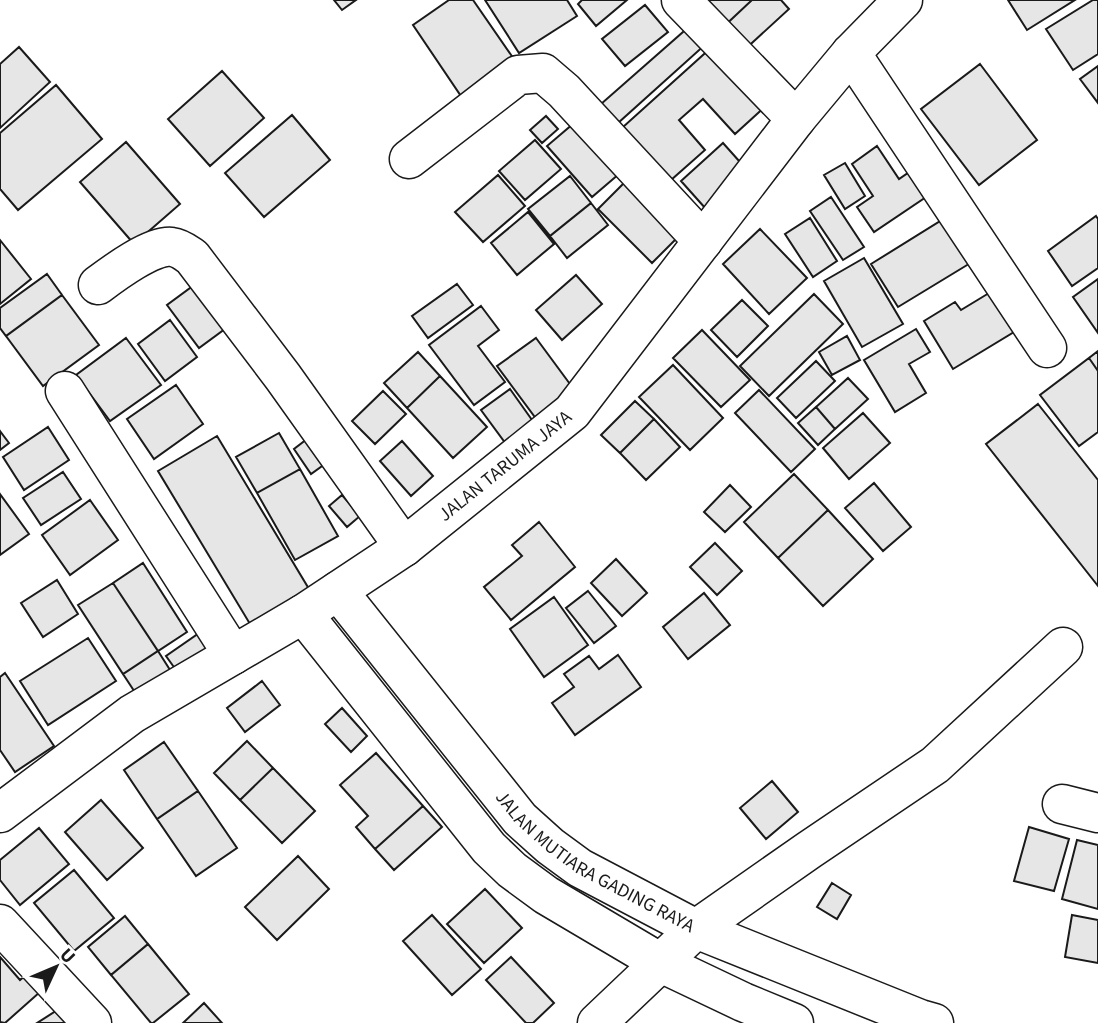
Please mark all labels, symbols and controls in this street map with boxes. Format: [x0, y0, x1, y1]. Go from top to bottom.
street label: JALAN TARUMA JAYA [433, 403, 578, 528]
street label: JALAN MUTIARA GADING RAYA [489, 785, 700, 940]
north arrow [21, 932, 91, 1002]
text: U [53, 942, 81, 970]

